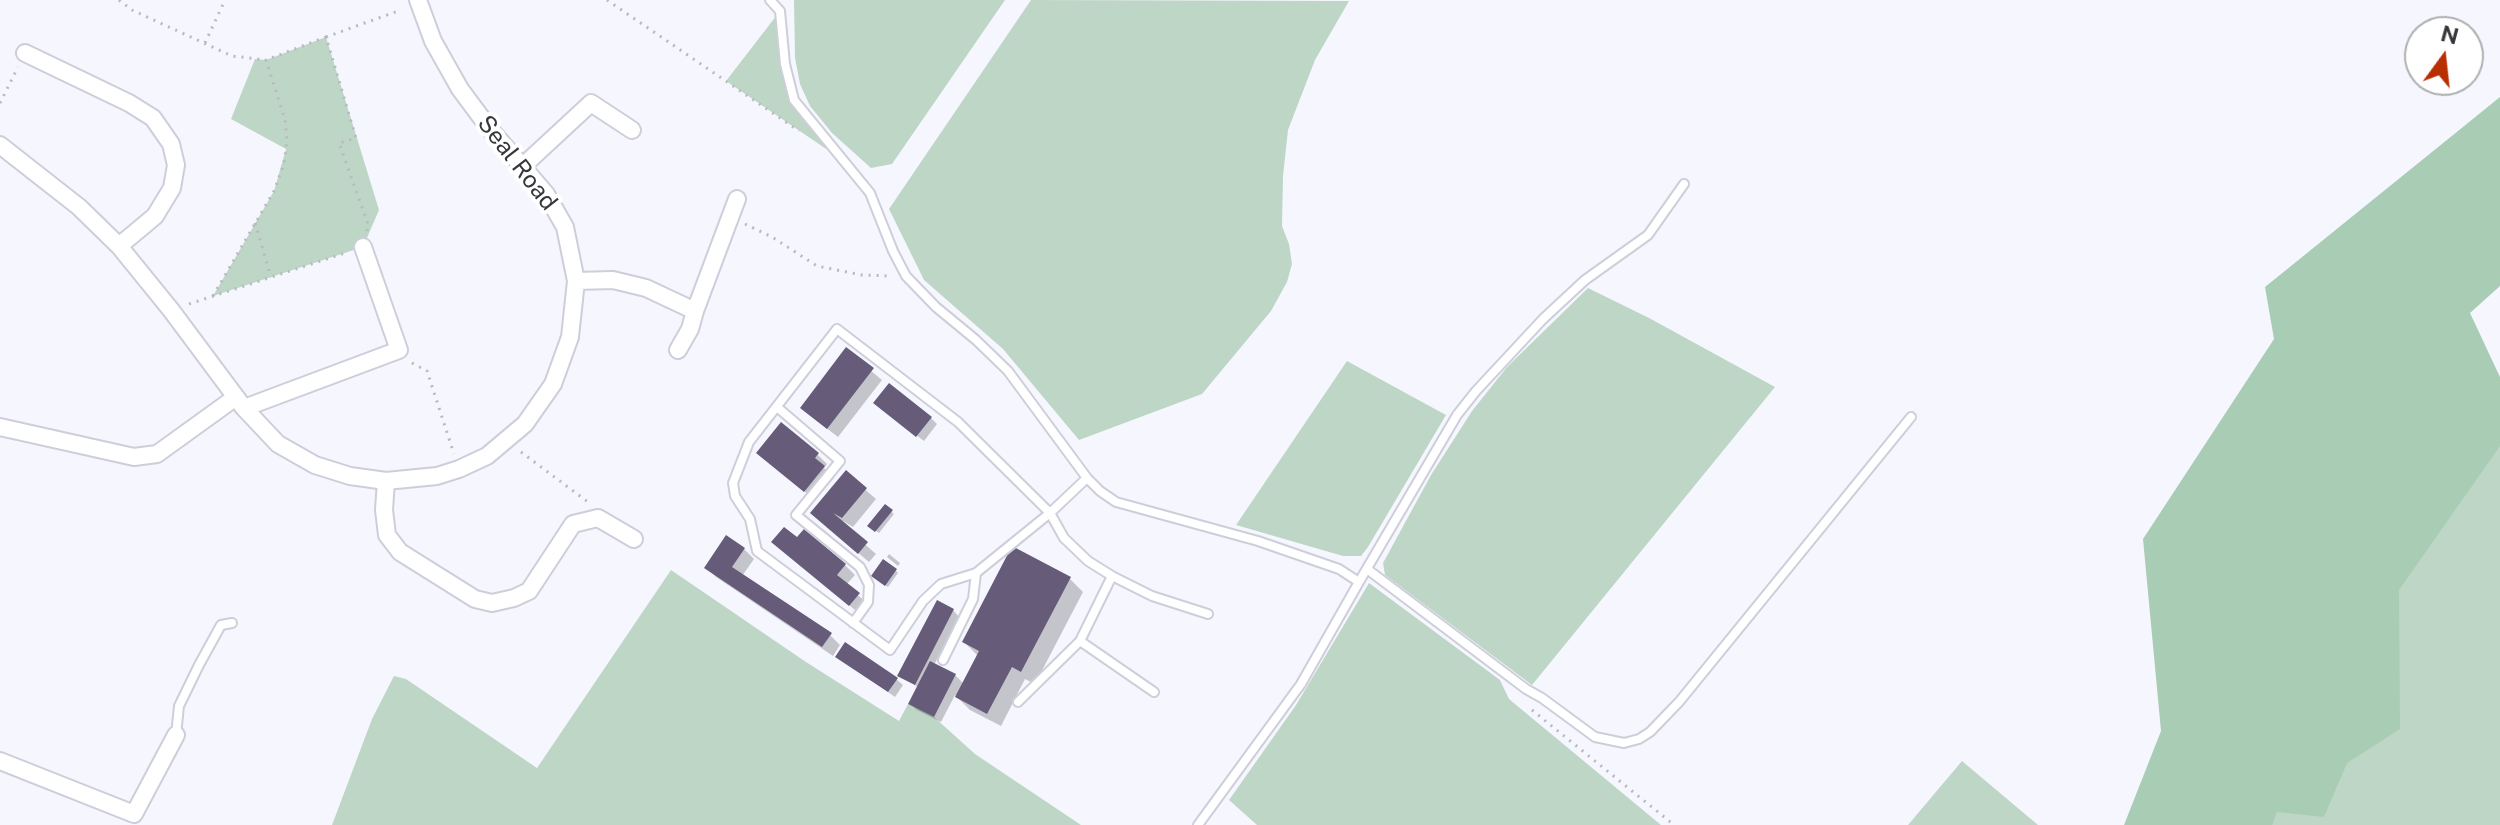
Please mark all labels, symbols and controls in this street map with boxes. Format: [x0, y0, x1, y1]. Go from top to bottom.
north arrow [2404, 16, 2484, 96]
text: N [2438, 20, 2461, 50]
street label: Seal Road [471, 110, 563, 216]

